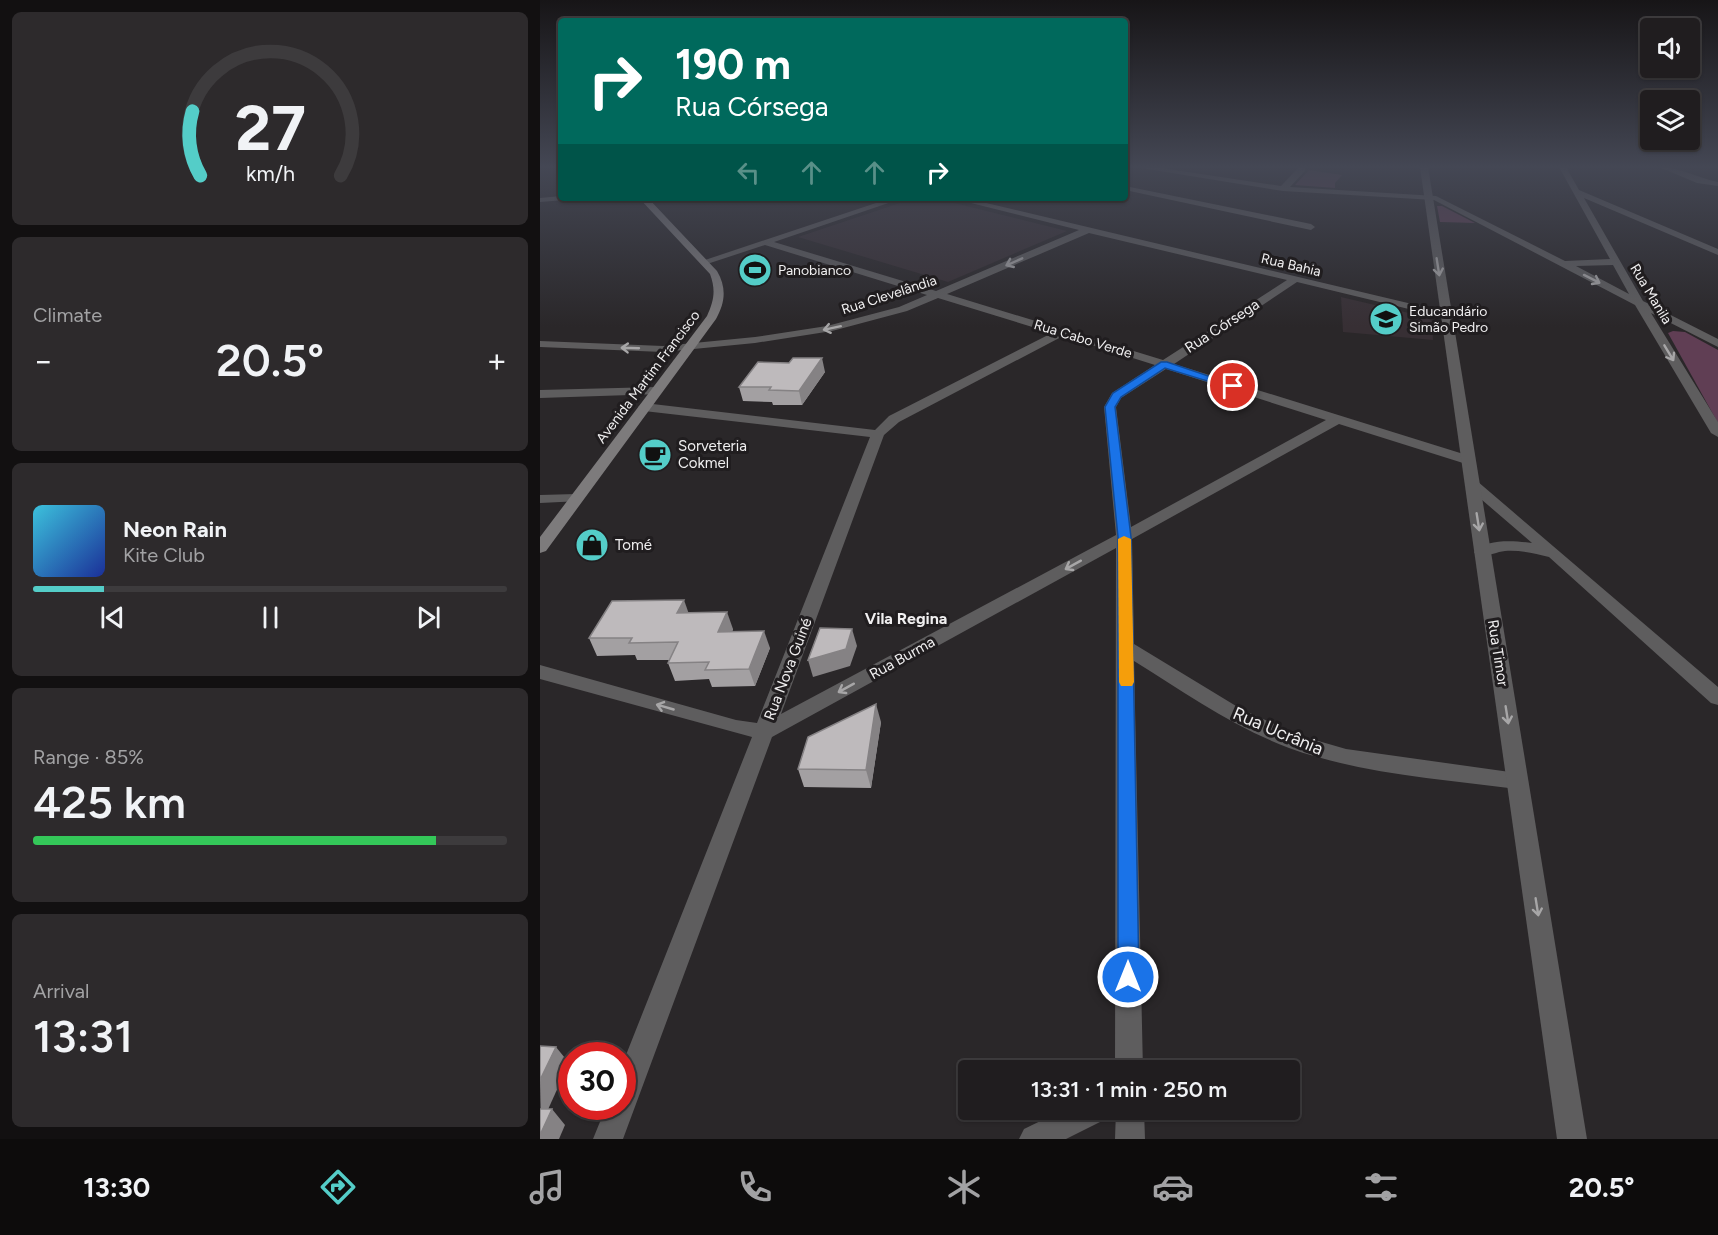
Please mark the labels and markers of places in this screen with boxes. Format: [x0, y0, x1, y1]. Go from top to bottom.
sports icon: Panobianco [737, 252, 773, 288]
place label: Panobianco [778, 262, 851, 279]
school or university icon: Educandário Simão Pedro [1368, 301, 1404, 337]
place label: Educandário Simão Pedro [1409, 303, 1488, 336]
pin [1207, 360, 1258, 411]
cafe icon: Sorveteria Cokmel [637, 437, 673, 473]
place label: Sorveteria Cokmel [678, 437, 747, 472]
shop icon: Tomé [574, 527, 610, 563]
place label: Tomé [615, 536, 652, 554]

